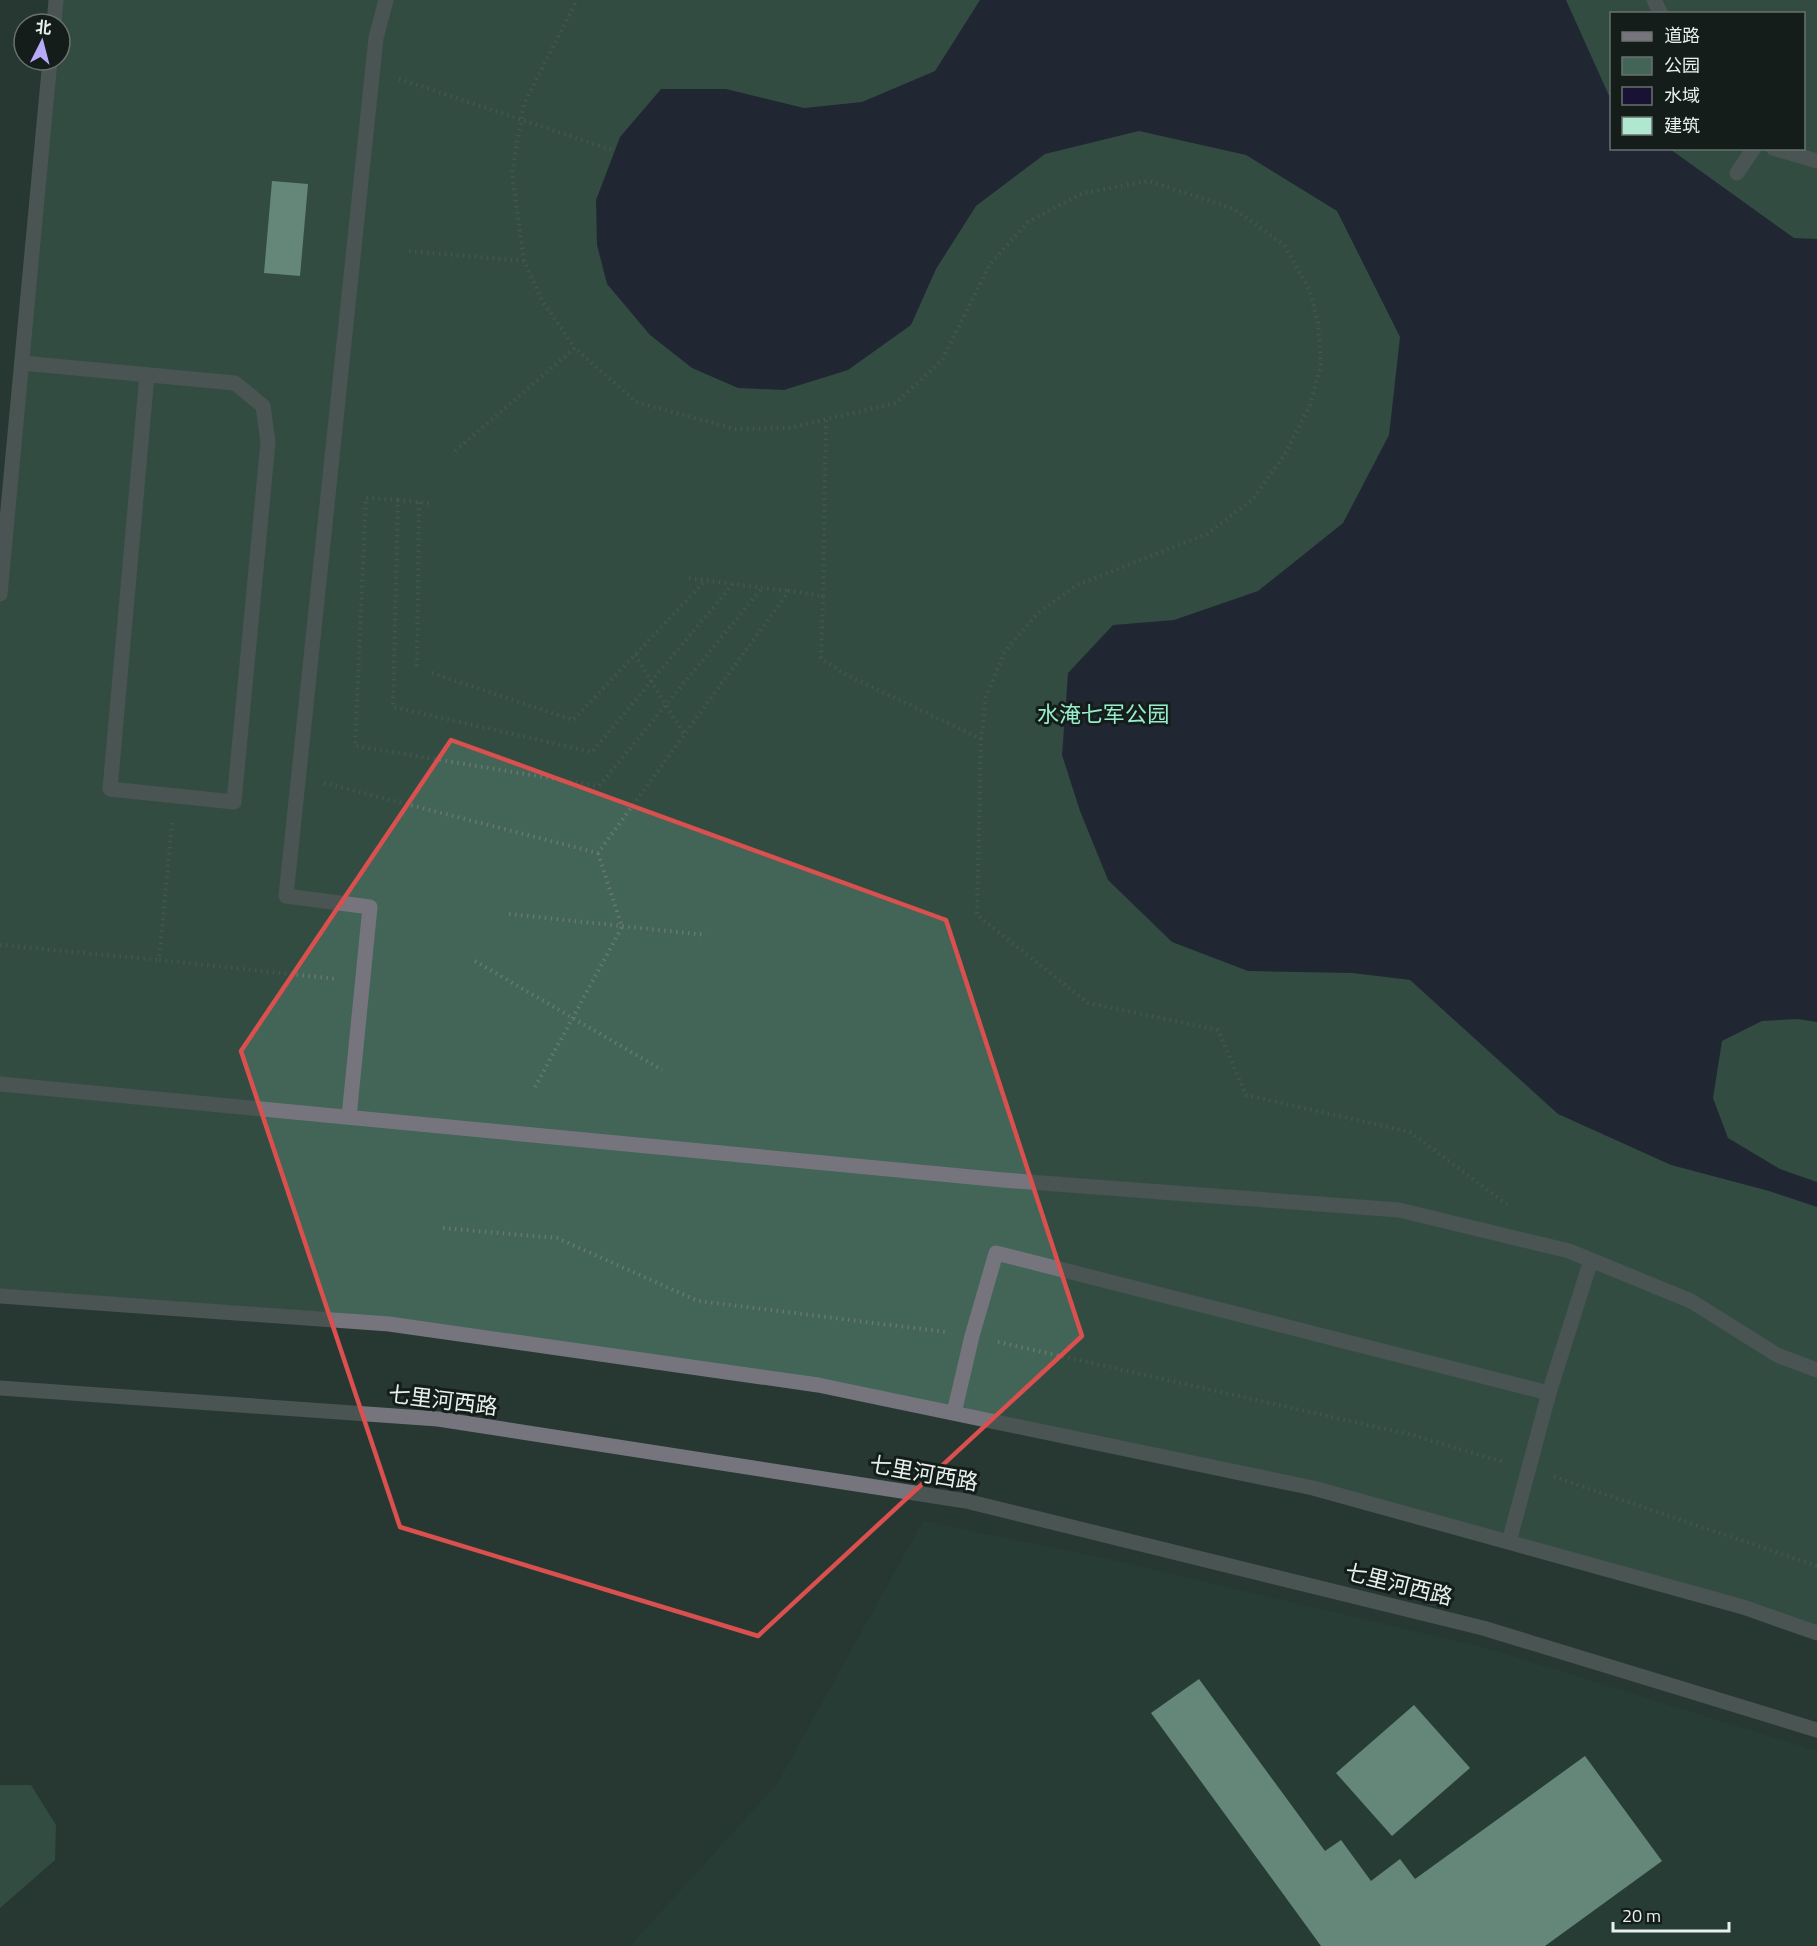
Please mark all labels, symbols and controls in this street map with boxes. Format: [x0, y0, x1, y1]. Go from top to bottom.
north arrow [12, 12, 72, 72]
legend [1610, 12, 1805, 150]
text: 北 [34, 14, 53, 40]
text: 道路 [1664, 22, 1700, 49]
text: 公园 [1664, 52, 1700, 79]
text: 水域 [1664, 82, 1700, 109]
text: 建筑 [1664, 112, 1700, 139]
park label: 水淹七军公园 [1037, 697, 1169, 731]
street label: 七里河西路 [386, 1376, 500, 1424]
street label: 七里河西路 [867, 1447, 981, 1499]
street label: 七里河西路 [1342, 1554, 1456, 1614]
scale bar [1613, 1895, 1728, 1933]
text: 20 m [1622, 1902, 1661, 1929]

